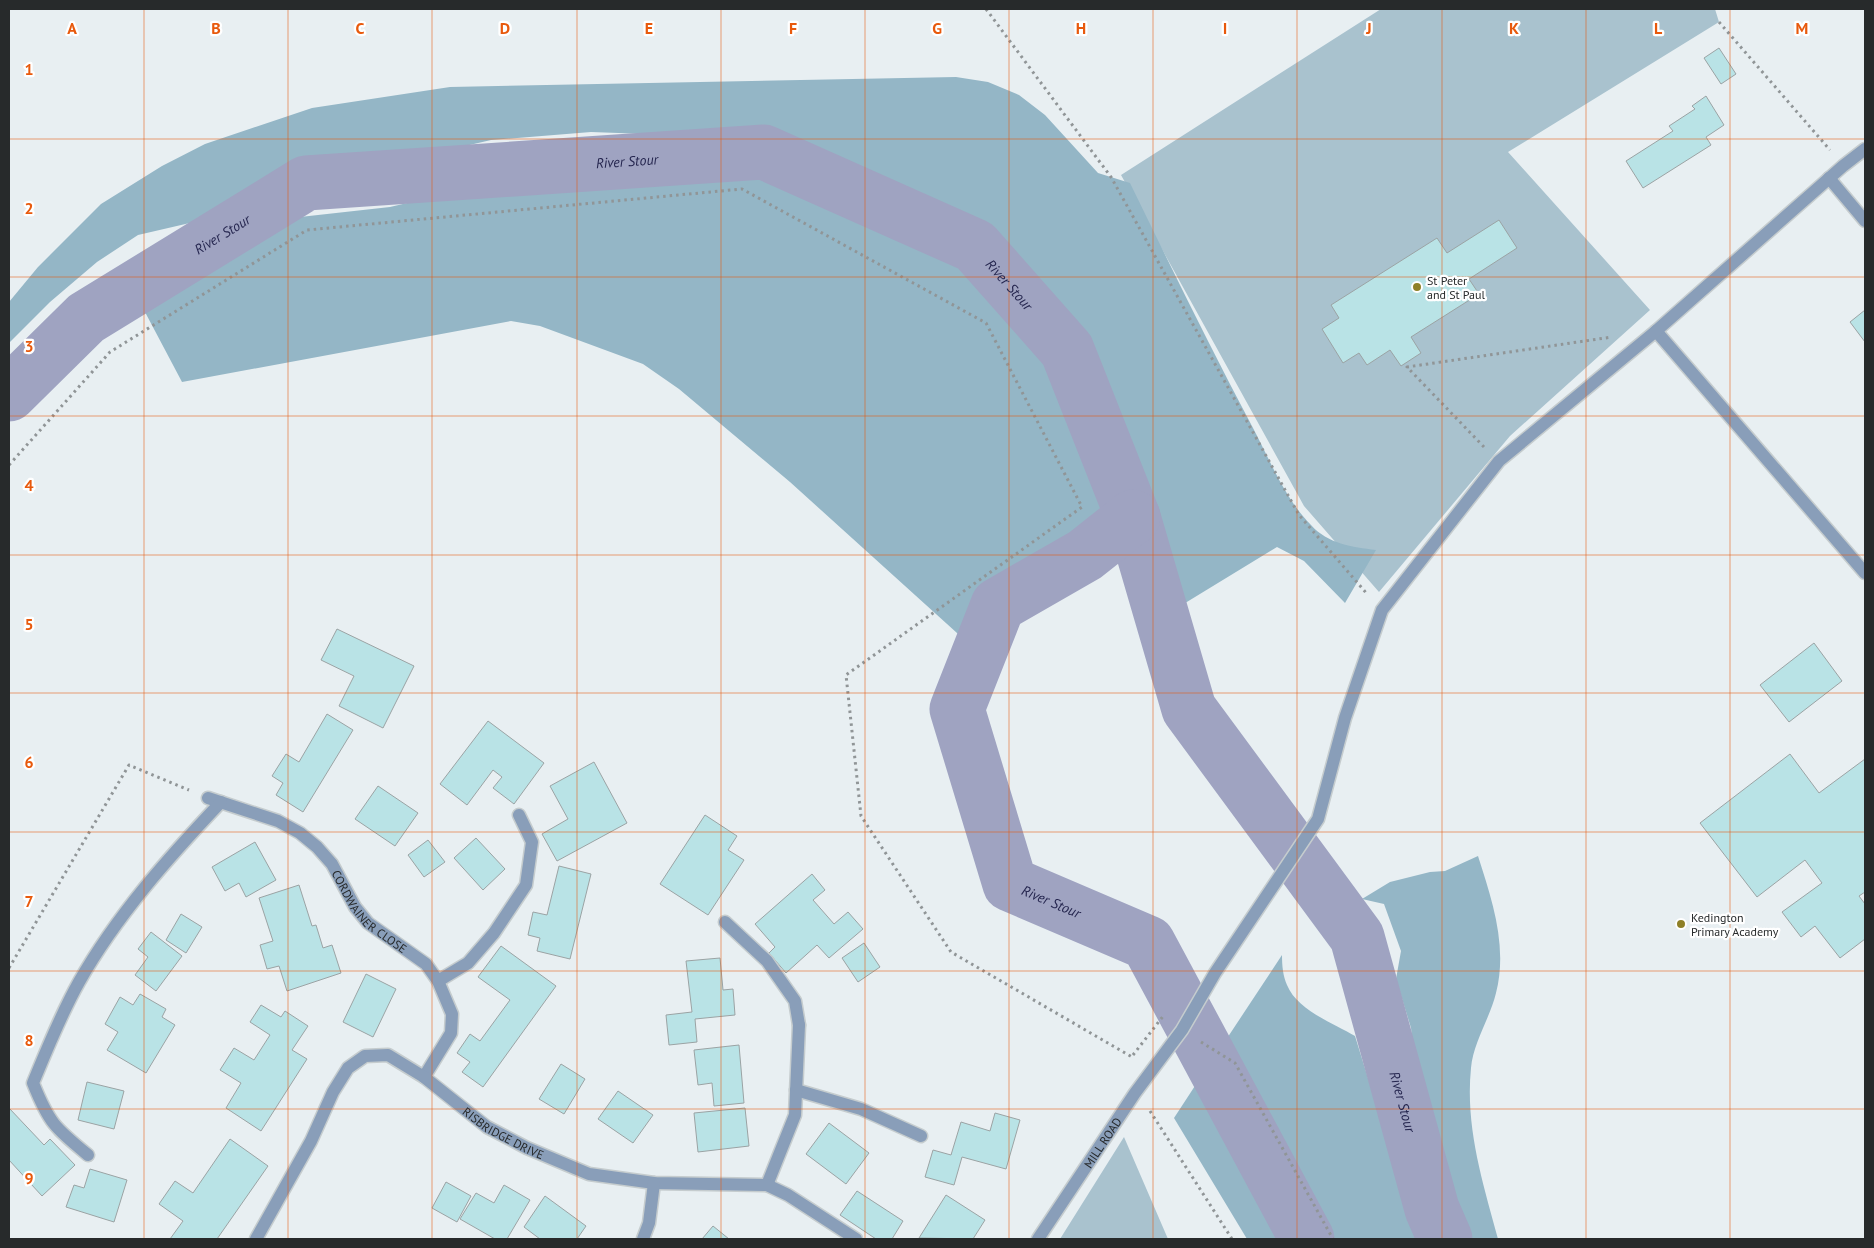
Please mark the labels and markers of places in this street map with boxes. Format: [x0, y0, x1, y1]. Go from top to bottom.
place label: St Peter and St Paul [1427, 273, 1486, 302]
marker: St Peter and St Paul [1411, 281, 1423, 293]
place label: Kedington Primary Academy [1691, 910, 1779, 939]
marker: Kedington Primary Academy [1675, 918, 1687, 930]

